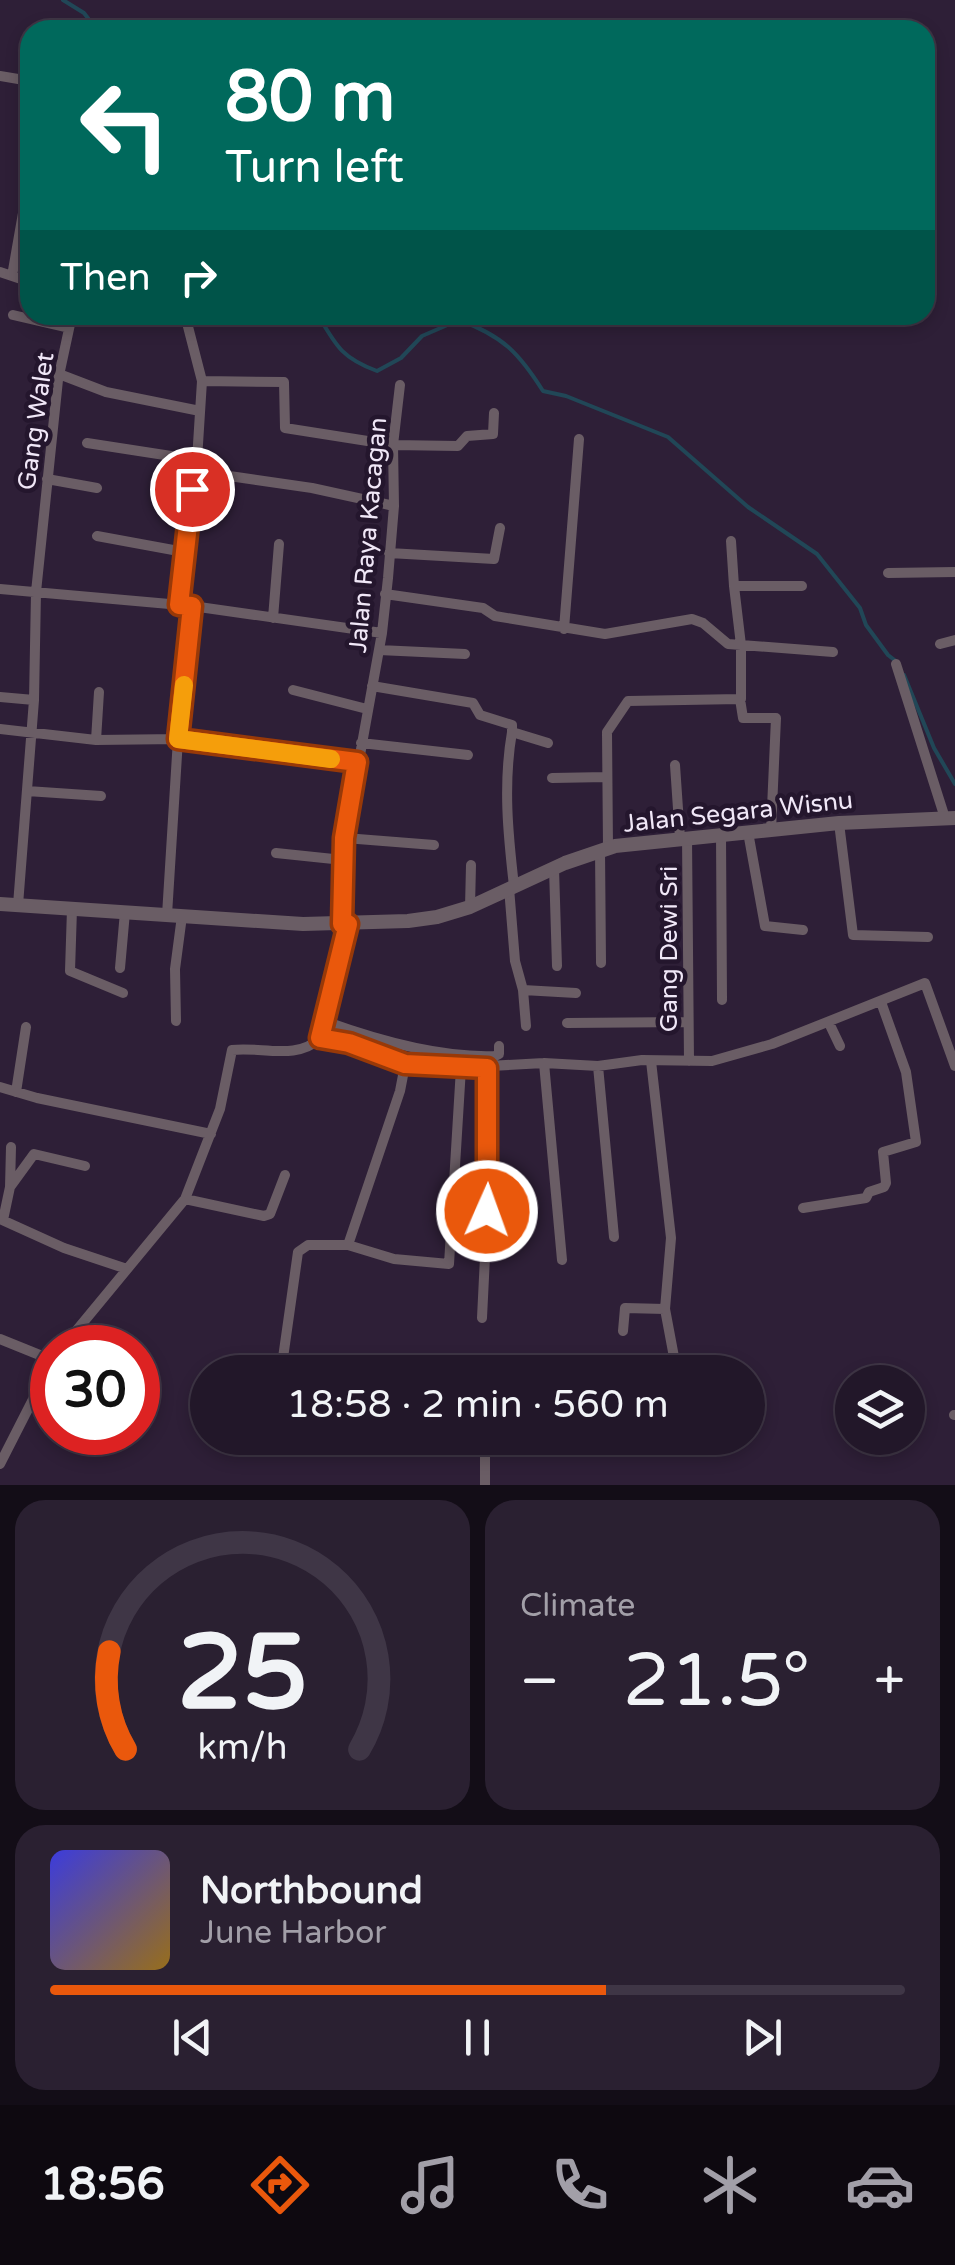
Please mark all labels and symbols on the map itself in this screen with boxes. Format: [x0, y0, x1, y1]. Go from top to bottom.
street label: Gang Walet [11, 350, 61, 492]
street label: Jalan Raya Kacagan [343, 416, 393, 654]
pin [150, 447, 235, 532]
street label: Jalan Segara Wisnu [622, 785, 854, 839]
street label: Gang Dewi Sri [654, 866, 684, 1032]
position arrow [435, 1159, 539, 1263]
speed limit sign: 30 [30, 1325, 160, 1455]

